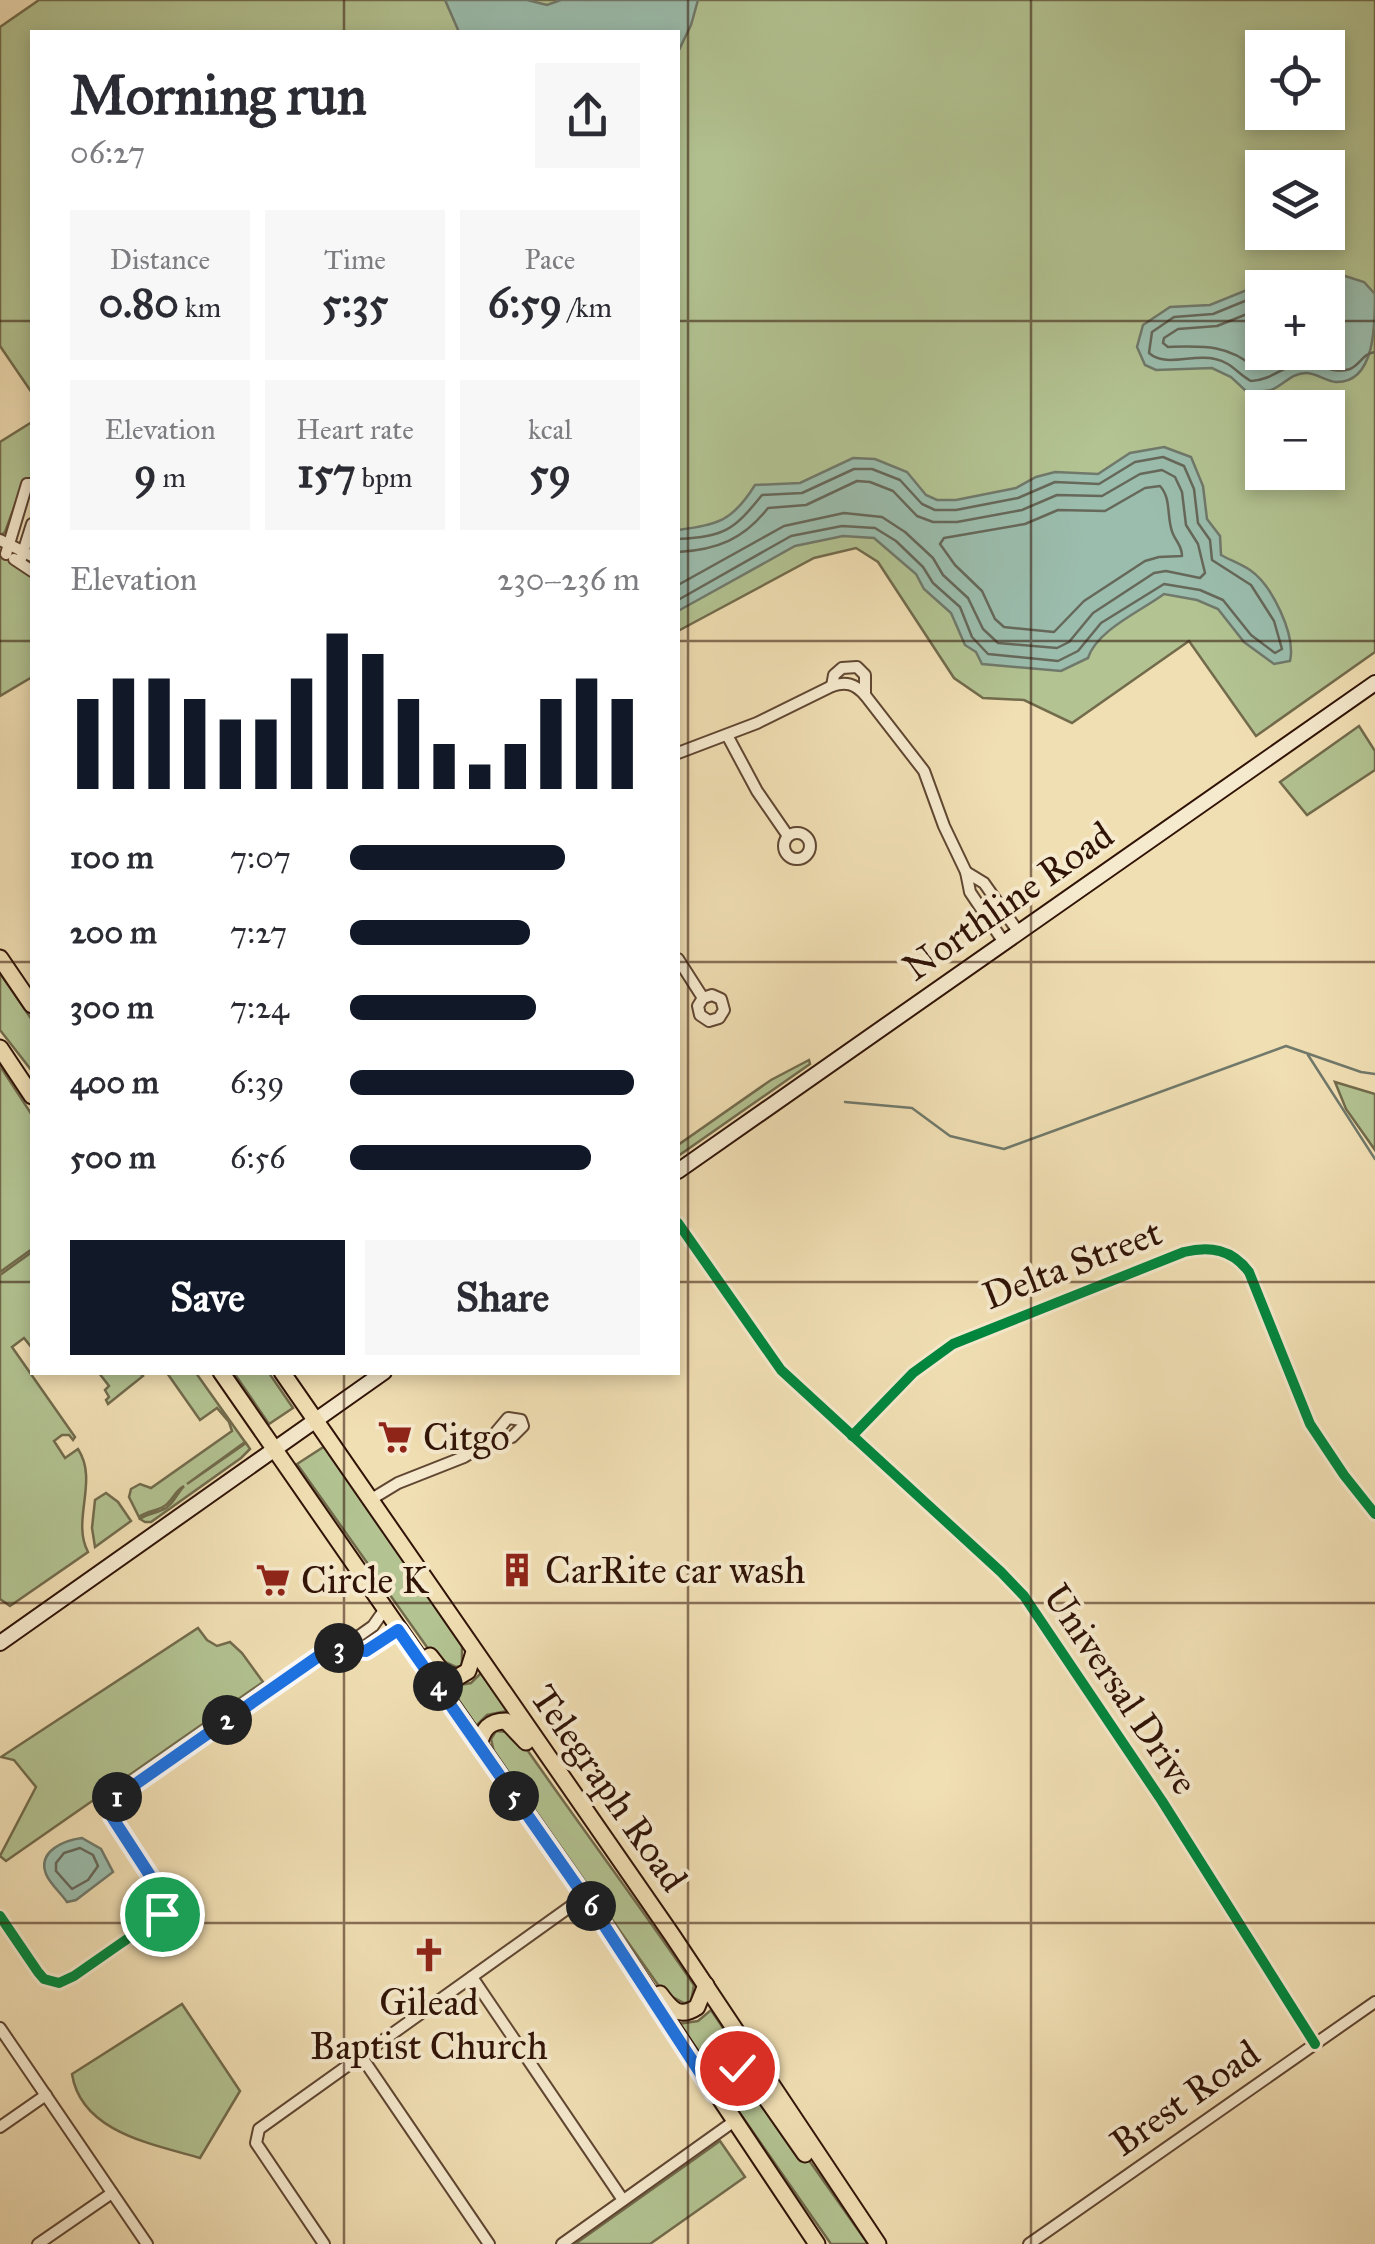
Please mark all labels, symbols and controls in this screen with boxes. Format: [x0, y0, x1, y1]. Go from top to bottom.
map controls [1245, 30, 1345, 490]
button: locate [1245, 30, 1345, 130]
text: Morning run [70, 62, 367, 129]
button: share [535, 63, 640, 168]
text: 06:27 [70, 133, 145, 172]
button: layers [1245, 150, 1345, 250]
text: Distance [110, 242, 210, 277]
text: Time [324, 242, 386, 277]
text: Pace [525, 242, 575, 277]
button: + [1245, 270, 1345, 370]
text: 0.80 [99, 277, 179, 329]
text: 5:35 [322, 277, 388, 329]
text: 6:59 [488, 277, 562, 329]
text: km [179, 290, 221, 325]
text: /km [562, 290, 612, 325]
button: − [1245, 390, 1345, 490]
text: Elevation [104, 412, 216, 447]
text: Heart rate [296, 412, 414, 447]
text: kcal [528, 412, 572, 447]
text: 9 [134, 447, 157, 499]
text: 157 [297, 447, 356, 499]
text: 59 [529, 447, 571, 499]
text: m [157, 460, 186, 495]
text: bpm [356, 460, 413, 495]
text: Elevation [70, 560, 197, 599]
text: 230–236 m [497, 560, 640, 599]
street label: Northline Road [894, 812, 1122, 990]
text: 100 m [70, 838, 154, 877]
text: 7:07 [230, 838, 291, 877]
text: 200 m [70, 913, 157, 952]
text: 7:27 [230, 913, 287, 952]
text: 300 m [70, 988, 154, 1027]
text: 7:24 [230, 988, 289, 1027]
text: 400 m [70, 1063, 159, 1102]
text: 6:39 [230, 1063, 284, 1102]
text: 500 m [70, 1138, 156, 1177]
text: 6:56 [230, 1138, 286, 1177]
street label: Delta Street [976, 1209, 1168, 1319]
button: Save [70, 1240, 345, 1355]
button: Share [365, 1240, 640, 1355]
place label: Citgo [423, 1414, 510, 1460]
supermarket icon: Citgo [376, 1418, 414, 1456]
place label: CarRite car wash [545, 1547, 805, 1593]
building icon: CarRite car wash [498, 1551, 536, 1589]
place label: Circle K [301, 1557, 430, 1603]
supermarket icon: Circle K [254, 1561, 292, 1599]
street label: Universal Drive [1034, 1575, 1208, 1803]
pin: 3 [314, 1623, 364, 1673]
text: 3 [333, 1630, 345, 1665]
pin: 4 [413, 1661, 463, 1711]
text: 4 [430, 1668, 446, 1703]
street label: Telegraph Road [521, 1676, 697, 1900]
pin: 2 [202, 1695, 252, 1745]
text: 2 [220, 1702, 234, 1737]
pin: 5 [489, 1771, 539, 1821]
pin: 1 [92, 1772, 142, 1822]
text: 5 [507, 1778, 521, 1813]
text: 1 [111, 1779, 123, 1814]
pin [120, 1872, 205, 1957]
pin: 6 [566, 1881, 616, 1931]
icon: arrive [135, 1887, 190, 1942]
text: 6 [584, 1888, 598, 1923]
church icon: Gilead Baptist Church [410, 1936, 448, 1974]
place label: Gilead Baptist Church [310, 1979, 548, 2069]
pin [695, 2026, 780, 2111]
street label: Brest Road [1102, 2030, 1268, 2166]
icon: check [710, 2041, 765, 2096]

